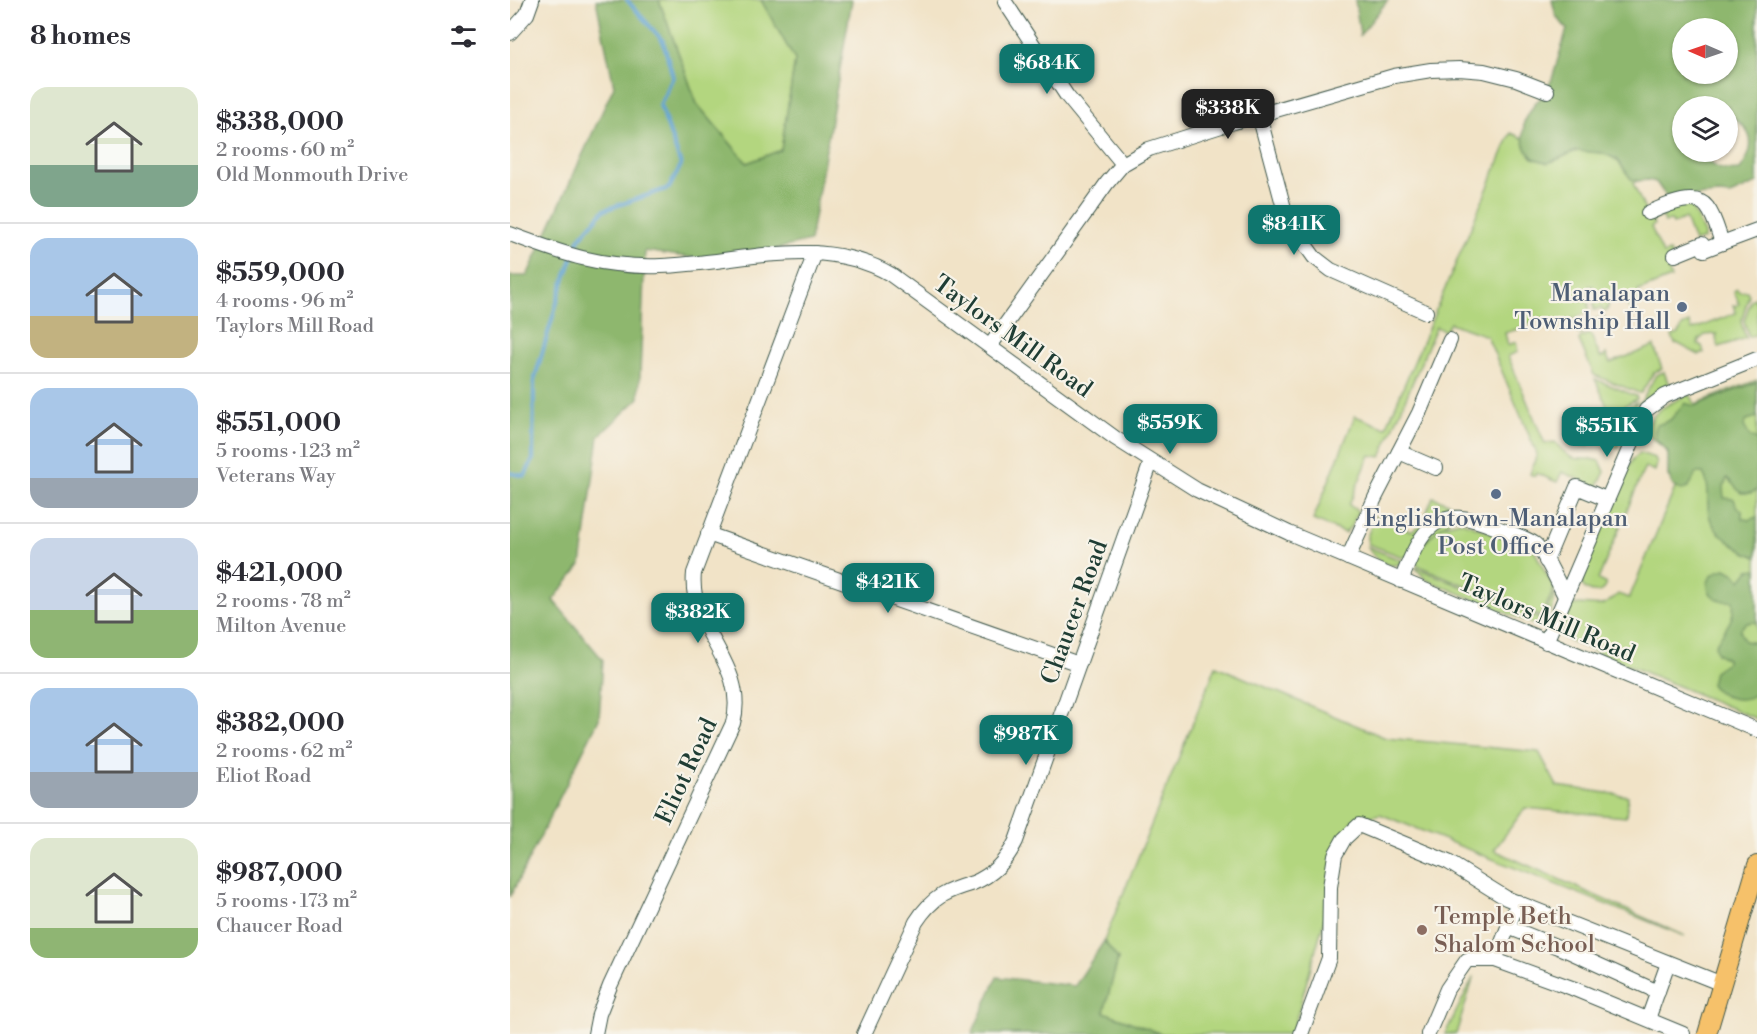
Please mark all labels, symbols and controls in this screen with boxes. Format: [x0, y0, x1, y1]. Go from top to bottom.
north arrow [1672, 18, 1738, 84]
map controls [1672, 18, 1738, 162]
text: 8 homes [30, 20, 131, 52]
icon: filters [447, 20, 480, 53]
pin: $684K [1005, 44, 1089, 95]
text: $684K [1013, 51, 1081, 76]
pin: $338K [1186, 89, 1270, 140]
text: $338K [1196, 96, 1260, 121]
button: layers [1672, 96, 1738, 162]
text: $338,000 [216, 106, 344, 138]
icon: home [78, 111, 150, 183]
text: 2 rooms · 60 m² [216, 138, 354, 163]
text: Old Monmouth Drive [216, 163, 408, 188]
pin: $841K [1252, 205, 1336, 256]
text: $841K [1262, 212, 1326, 237]
text: $559,000 [216, 257, 345, 289]
icon: home [78, 262, 150, 334]
street label: Taylors Mill Road [927, 269, 1098, 405]
place label: Manalapan Township Hall [1514, 279, 1670, 337]
text: 4 rooms · 96 m² [216, 289, 354, 314]
marker: Manalapan Township Hall [1675, 300, 1689, 314]
text: Taylors Mill Road [216, 314, 374, 339]
pin: $559K [1128, 404, 1212, 455]
text: $551,000 [216, 407, 341, 439]
pin: $551K [1565, 407, 1649, 458]
text: $559K [1137, 411, 1203, 436]
icon: home [78, 412, 150, 484]
text: $551K [1576, 414, 1638, 439]
text: 5 rooms · 123 m² [216, 439, 360, 464]
text: Veterans Way [216, 464, 336, 489]
marker: Englishtown-Manalapan Post Office [1489, 487, 1503, 501]
place label: Englishtown-Manalapan Post Office [1364, 504, 1628, 562]
street label: Chaucer Road [1035, 536, 1115, 689]
text: $421,000 [216, 557, 343, 589]
icon: home [78, 562, 150, 634]
pin: $421K [846, 563, 930, 614]
street label: Taylors Mill Road [1454, 568, 1640, 670]
text: $421K [856, 570, 920, 595]
text: 2 rooms · 78 m² [216, 589, 351, 614]
pin: $382K [656, 593, 740, 644]
text: $382K [665, 600, 731, 625]
text: Milton Avenue [216, 614, 346, 639]
text: $382,000 [216, 707, 345, 739]
icon: home [78, 712, 150, 784]
street label: Eliot Road [649, 713, 725, 829]
pin: $987K [984, 715, 1068, 766]
text: $987K [994, 722, 1058, 747]
text: 2 rooms · 62 m² [216, 739, 352, 764]
text: Eliot Road [216, 764, 311, 789]
text: $987,000 [216, 857, 343, 889]
icon: home [78, 862, 150, 934]
text: 5 rooms · 173 m² [216, 889, 357, 914]
place label: Temple Beth Shalom School [1434, 902, 1595, 960]
text: Chaucer Road [216, 914, 343, 939]
marker: Temple Beth Shalom School [1415, 923, 1429, 937]

